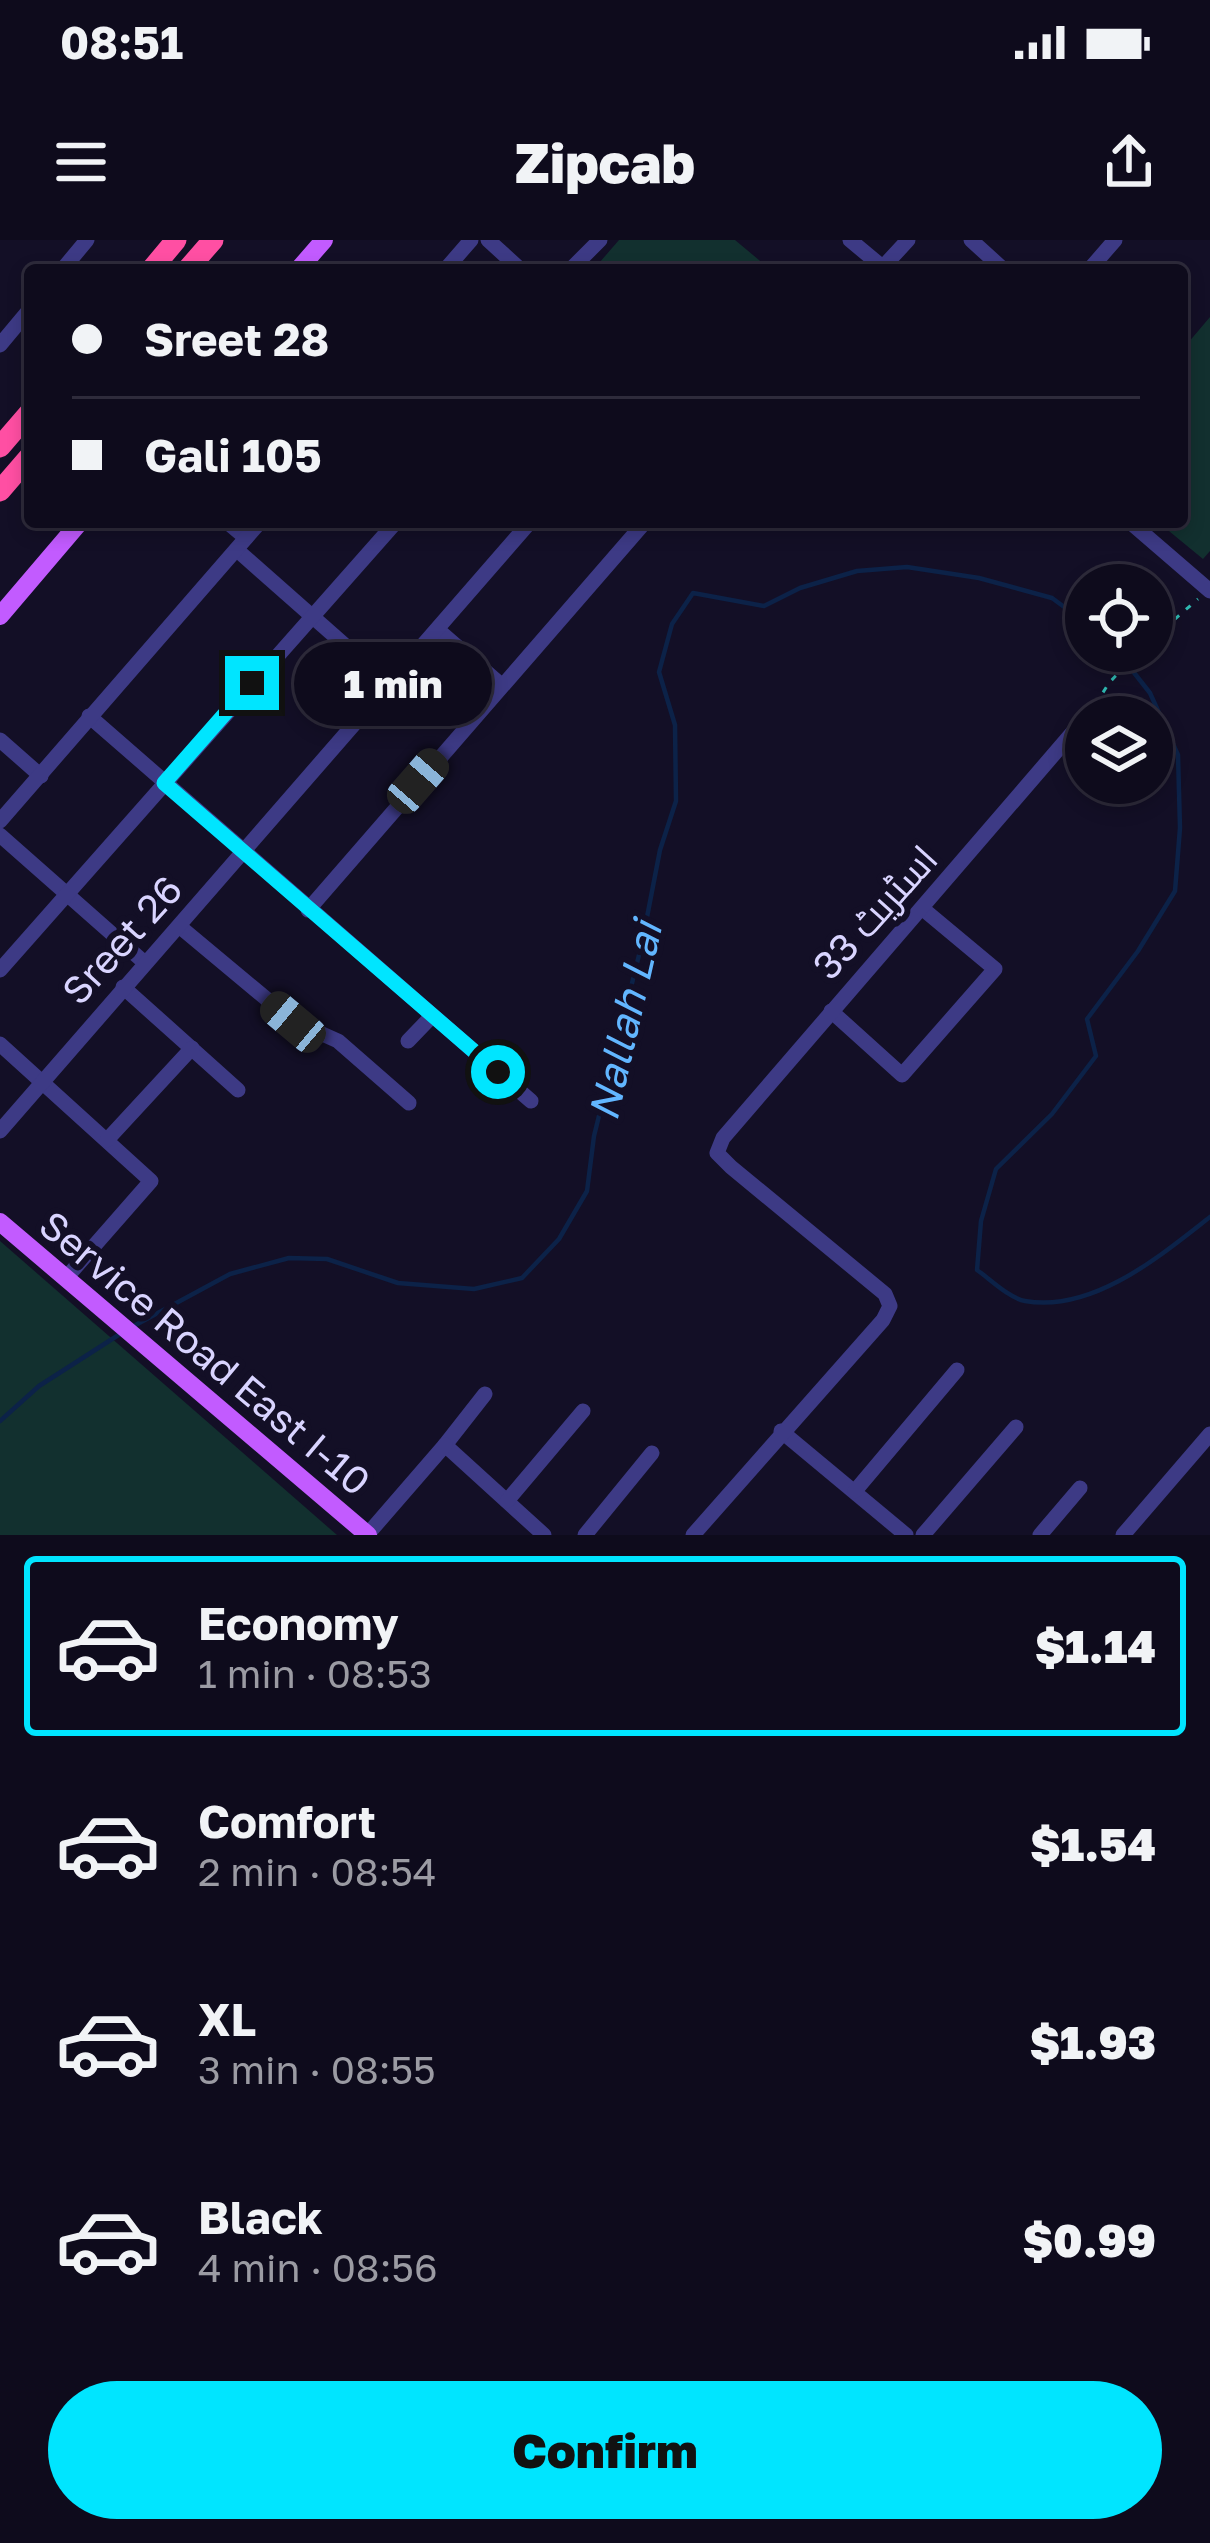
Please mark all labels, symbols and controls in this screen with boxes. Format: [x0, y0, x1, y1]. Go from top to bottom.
text: 08:51 [60, 15, 183, 69]
icon: menu [48, 129, 114, 195]
icon: share [1096, 129, 1162, 195]
text: Zipcab [515, 130, 695, 195]
text: Sreet 28 [144, 312, 329, 366]
text: Gali 105 [144, 428, 322, 482]
map controls [1065, 564, 1173, 804]
button: locate [1065, 564, 1173, 672]
callout: 1 min [294, 641, 492, 725]
route end [225, 656, 279, 710]
text: 1 min [343, 660, 443, 707]
button: layers [1065, 696, 1173, 804]
car [381, 742, 455, 820]
street label: اسٹریٹ 33 [802, 835, 947, 988]
street label: Sreet 26 [52, 866, 191, 1014]
water label: Nallah Lai [577, 912, 672, 1125]
car [254, 985, 332, 1059]
route start [471, 1045, 525, 1099]
street label: Service Road East I-10 [31, 1201, 380, 1505]
icon: car [54, 1592, 162, 1700]
text: Economy [198, 1596, 399, 1650]
text: $1.14 [1035, 1619, 1156, 1673]
text: 1 min · 08:53 [198, 1650, 432, 1697]
icon: car [54, 1790, 162, 1898]
text: Comfort [198, 1794, 376, 1848]
text: $1.54 [1030, 1817, 1156, 1871]
text: 2 min · 08:54 [198, 1848, 437, 1895]
icon: car [54, 1988, 162, 2096]
text: XL [198, 1992, 256, 2046]
text: $1.93 [1030, 2015, 1156, 2069]
text: 3 min · 08:55 [198, 2046, 436, 2093]
icon: car [54, 2186, 162, 2294]
text: Black [198, 2190, 323, 2244]
text: $0.99 [1023, 2213, 1156, 2267]
text: 4 min · 08:56 [198, 2244, 438, 2291]
button: Confirm [48, 2381, 1162, 2519]

